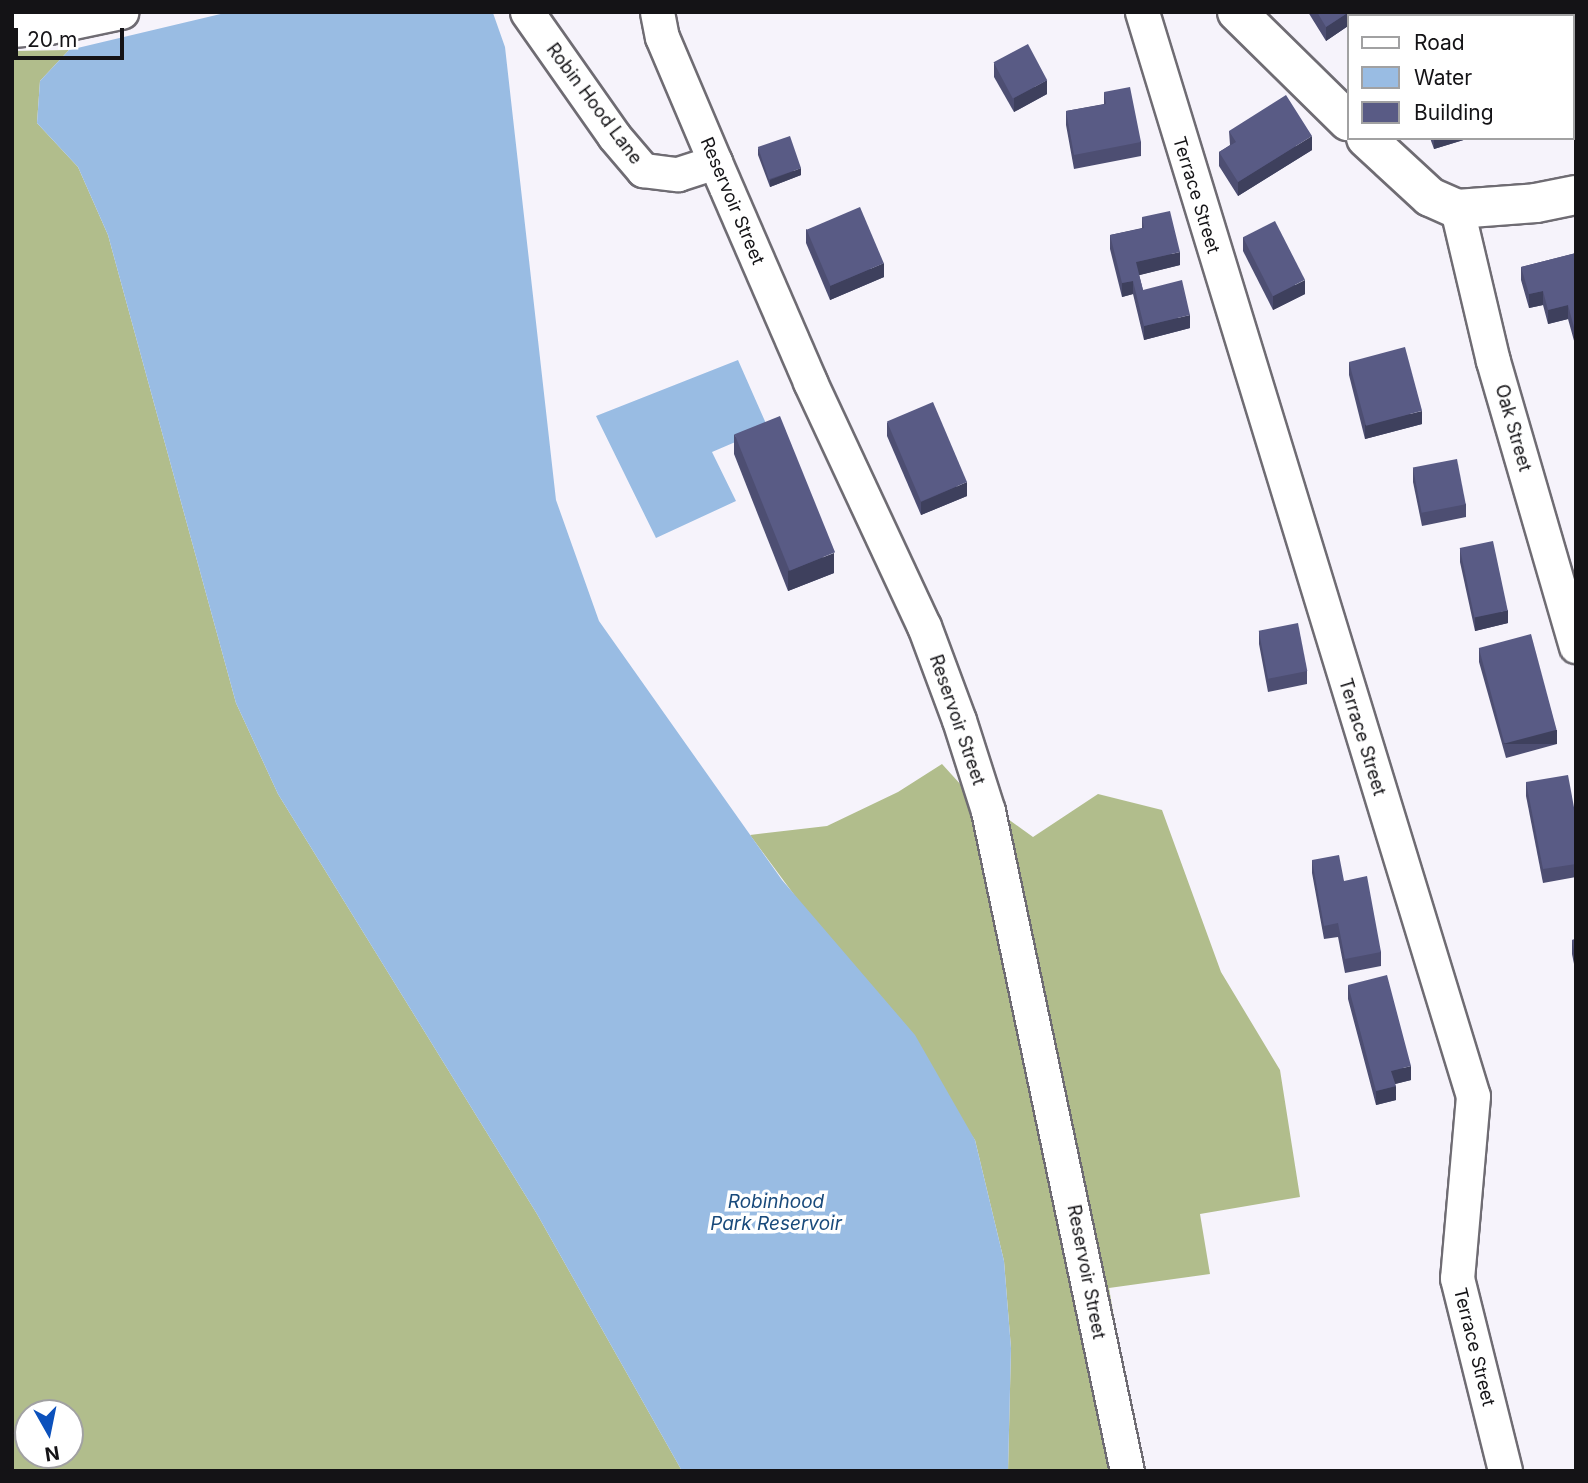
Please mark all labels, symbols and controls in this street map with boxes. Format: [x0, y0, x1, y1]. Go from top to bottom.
scale bar [18, 14, 128, 58]
legend [1346, 14, 1574, 140]
text: 20 m [27, 27, 77, 52]
text: Road [1414, 30, 1465, 55]
street label: Robin Hood Lane [542, 39, 646, 169]
text: Water [1414, 65, 1472, 90]
text: Building [1414, 100, 1494, 125]
street label: Reservoir Street [695, 134, 769, 268]
street label: Terrace Street [1168, 134, 1224, 256]
street label: Oak Street [1490, 382, 1536, 474]
street label: Reservoir Street [925, 652, 989, 788]
street label: Terrace Street [1334, 676, 1390, 798]
water label: Robinhood Park Reservoir [710, 1191, 842, 1235]
street label: Reservoir Street [1062, 1203, 1110, 1341]
street label: Terrace Street [1449, 1286, 1499, 1408]
north arrow [14, 1399, 84, 1469]
text: N [43, 1441, 61, 1466]

